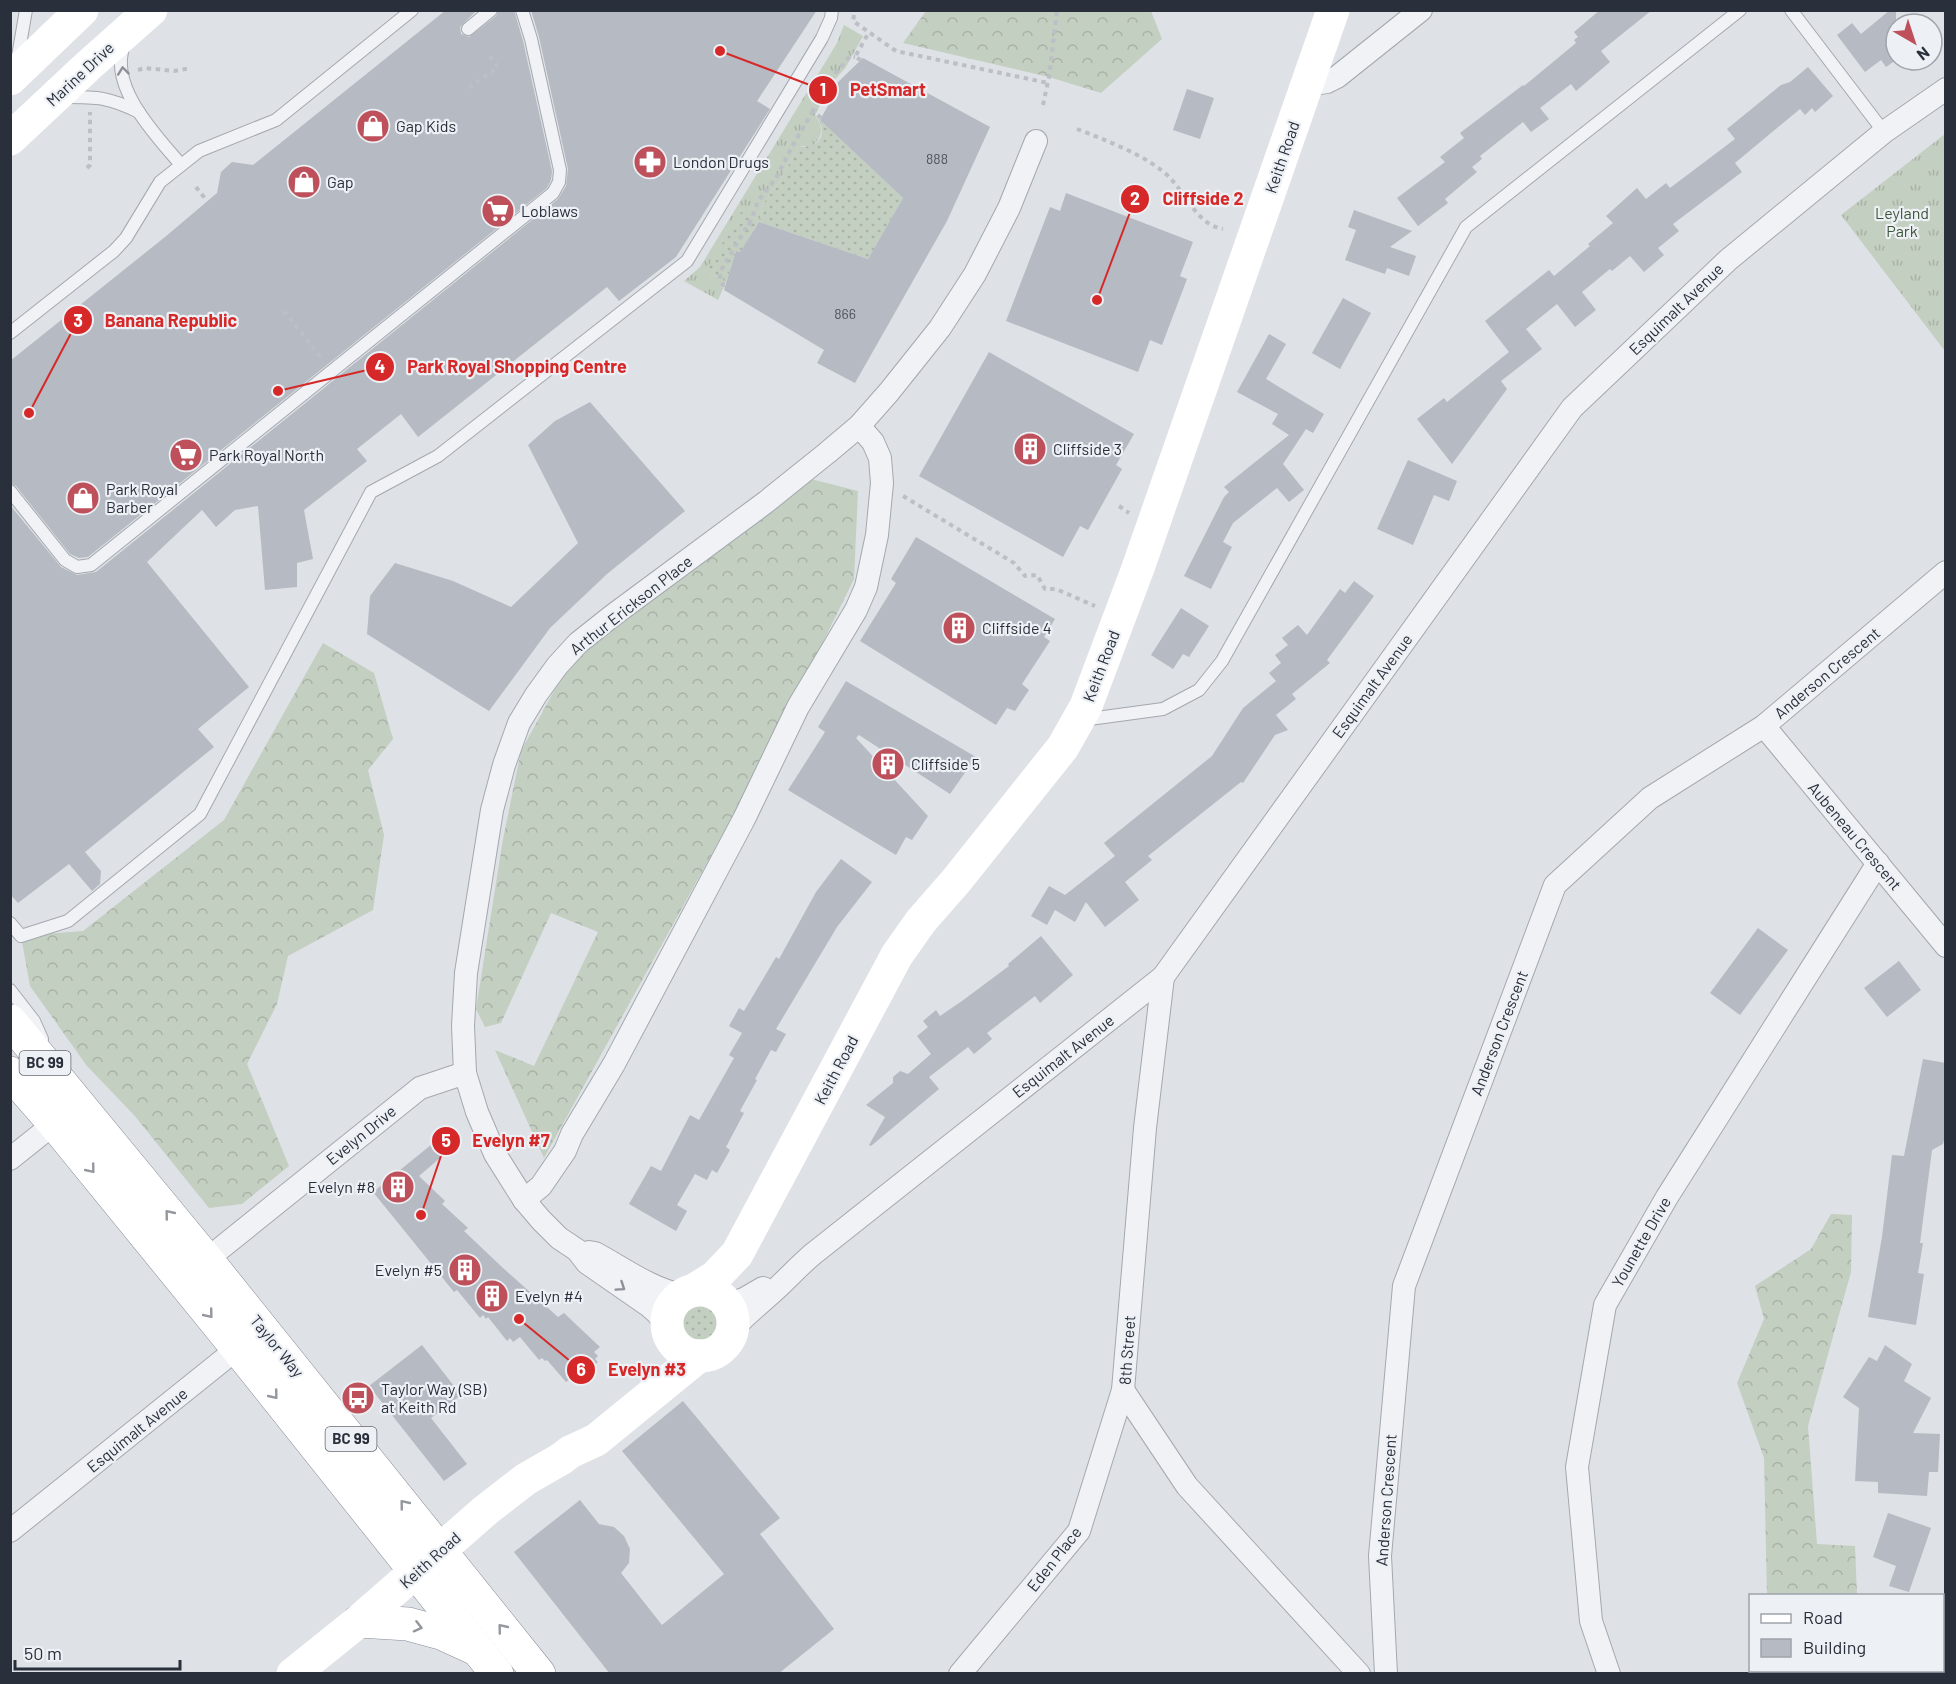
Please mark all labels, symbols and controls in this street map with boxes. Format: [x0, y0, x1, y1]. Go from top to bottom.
north arrow [1884, 12, 1944, 72]
street label: Marine Drive [42, 38, 117, 110]
text: N [1914, 43, 1934, 65]
one-way arrow [117, 67, 130, 76]
callout: PetSmart [808, 72, 938, 108]
text: 1 [820, 78, 826, 100]
text: PetSmart [850, 78, 926, 100]
shop icon: Gap Kids [355, 108, 391, 144]
place label: Gap Kids [396, 116, 456, 135]
street label: Keith Road [1260, 118, 1303, 195]
pharmacy icon: London Drugs [632, 144, 668, 180]
house number: 888 [926, 150, 948, 167]
place label: London Drugs [673, 152, 769, 171]
shop icon: Gap [286, 164, 322, 200]
place label: Gap [327, 172, 354, 191]
callout: Cliffside 2 [1120, 181, 1255, 217]
text: 2 [1130, 187, 1140, 209]
text: Cliffside 2 [1163, 187, 1243, 209]
supermarket icon: Loblaws [480, 193, 516, 229]
place label: Loblaws [521, 201, 578, 220]
park label: Leyland Park [1875, 203, 1929, 240]
street label: Esquimalt Avenue [1625, 259, 1727, 358]
callout: Banana Republic [63, 302, 250, 338]
house number: 866 [834, 305, 856, 322]
text: 3 [73, 309, 83, 331]
text: Banana Republic [105, 309, 238, 331]
callout: Park Royal Shopping Centre [365, 349, 639, 385]
text: 4 [375, 355, 386, 377]
text: Park Royal Shopping Centre [407, 355, 627, 377]
building icon: Cliffside 3 [1012, 431, 1048, 467]
supermarket icon: Park Royal North [168, 437, 204, 473]
place label: Cliffside 3 [1053, 439, 1122, 458]
place label: Park Royal North [209, 445, 324, 464]
place label: Park Royal Barber [106, 479, 178, 516]
shop icon: Park Royal Barber [65, 480, 101, 516]
street label: Arthur Erickson Place [566, 551, 696, 658]
building icon: Cliffside 4 [941, 610, 977, 646]
place label: Cliffside 4 [982, 618, 1052, 637]
street label: Anderson Crescent [1770, 623, 1883, 722]
street label: Keith Road [1078, 627, 1123, 704]
street label: Esquimalt Avenue [1328, 630, 1416, 741]
building icon: Cliffside 5 [870, 746, 906, 782]
place label: Cliffside 5 [911, 754, 980, 773]
street label: Aubeneau Crescent [1805, 778, 1906, 894]
street label: Anderson Crescent [1466, 968, 1531, 1098]
street label: Esquimalt Avenue [1008, 1010, 1117, 1101]
street label: Keith Road [810, 1032, 862, 1107]
road number: BC 99 [20, 1051, 70, 1075]
street label: Evelyn Drive [322, 1101, 399, 1168]
callout: Evelyn #7 [431, 1123, 562, 1159]
text: 5 [441, 1129, 451, 1151]
text: Evelyn #7 [472, 1129, 550, 1151]
one-way arrow [84, 1162, 95, 1173]
building icon: Evelyn #8 [380, 1169, 416, 1205]
place label: Evelyn #8 [308, 1177, 375, 1196]
street label: Younette Drive [1607, 1193, 1674, 1290]
one-way arrow [166, 1210, 177, 1221]
building icon: Evelyn #5 [447, 1252, 483, 1288]
place label: Evelyn #5 [375, 1260, 442, 1279]
building icon: Evelyn #4 [474, 1278, 510, 1314]
one-way arrow [614, 1280, 625, 1291]
place label: Evelyn #4 [515, 1286, 583, 1305]
one-way arrow [202, 1308, 213, 1319]
street label: Taylor Way [247, 1311, 309, 1381]
street label: 8th Street [1115, 1315, 1138, 1385]
callout: Evelyn #3 [566, 1352, 698, 1388]
text: 6 [576, 1358, 586, 1380]
text: Evelyn #3 [608, 1358, 686, 1380]
place label: Taylor Way (SB) at Keith Rd [381, 1379, 487, 1416]
bus stop icon: Taylor Way (SB) at Keith Rd [340, 1380, 376, 1416]
street label: Esquimalt Avenue [83, 1383, 191, 1476]
one-way arrow [267, 1388, 278, 1399]
road number: BC 99 [326, 1427, 376, 1451]
street label: Anderson Crescent [1371, 1433, 1400, 1567]
one-way arrow [400, 1500, 411, 1511]
street label: Eden Place [1022, 1523, 1085, 1595]
street label: Keith Road [395, 1527, 464, 1592]
legend [1749, 1594, 1944, 1672]
text: Road [1803, 1606, 1843, 1628]
one-way arrow [412, 1619, 422, 1632]
one-way arrow [499, 1624, 510, 1635]
scale bar [15, 1633, 180, 1671]
text: Building [1803, 1636, 1866, 1658]
text: 50 m [24, 1642, 62, 1664]

